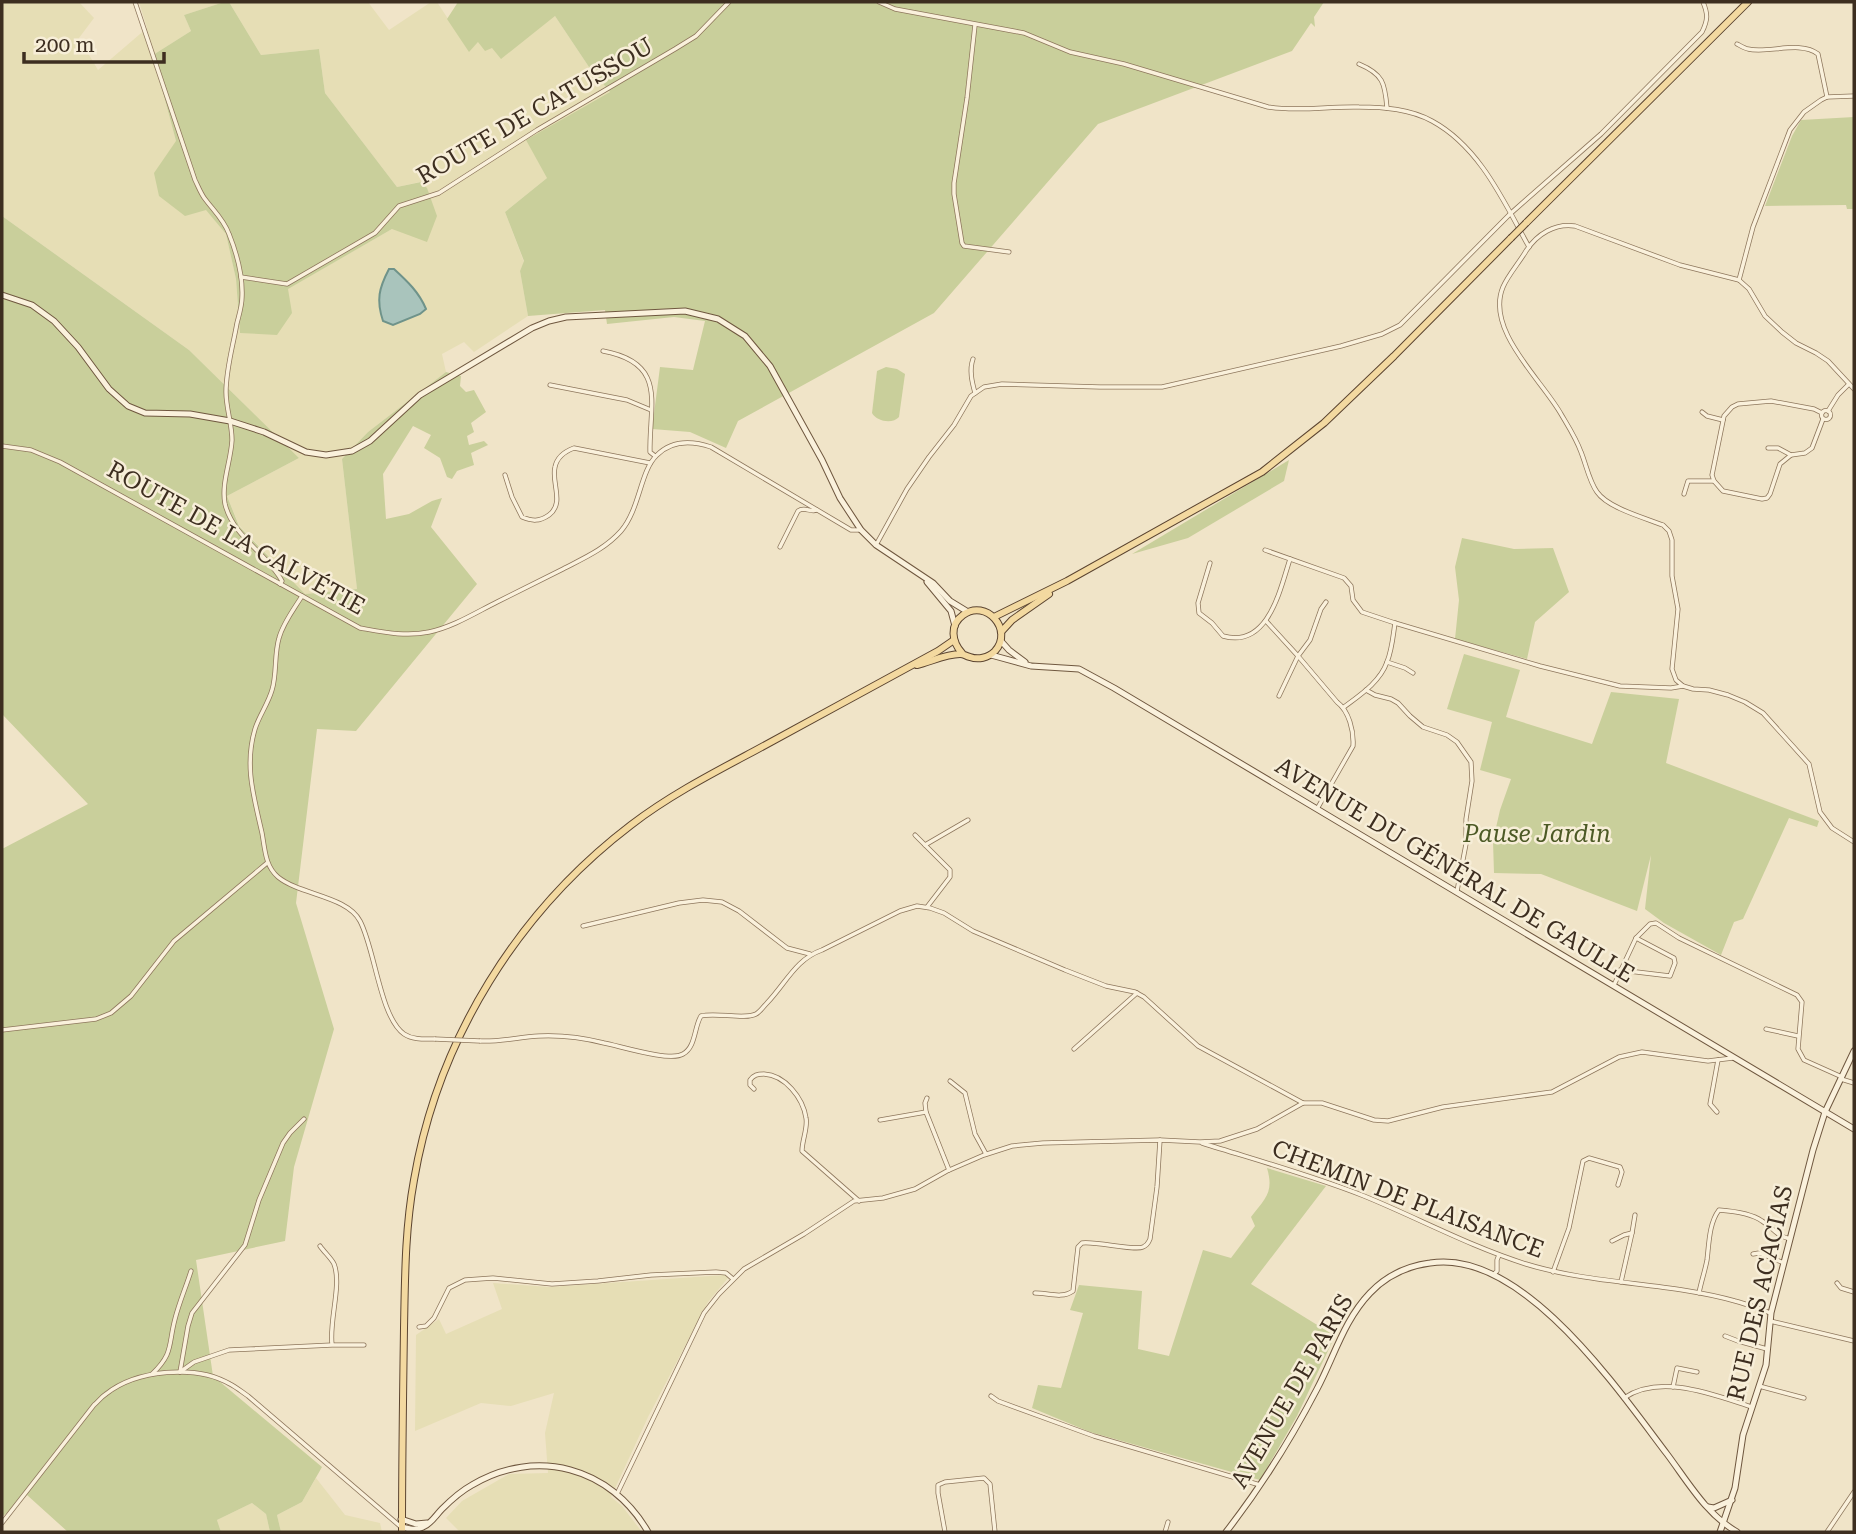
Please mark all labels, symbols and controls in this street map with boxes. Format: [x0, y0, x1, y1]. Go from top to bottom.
scale bar [24, 21, 164, 65]
street label: ROUTE DE CATUSSOU [412, 32, 658, 190]
text: 200 m [35, 33, 95, 57]
street label: ROUTE DE LA CALVÉTIE [102, 455, 370, 621]
street label: AVENUE DU GÉNÉRAL DE GAULLE [1271, 751, 1640, 989]
park label: Pause Jardin [1462, 820, 1611, 848]
street label: CHEMIN DE PLAISANCE [1268, 1134, 1548, 1264]
street label: RUE DES ACACIAS [1722, 1183, 1798, 1403]
street label: AVENUE DE PARIS [1225, 1289, 1359, 1493]

